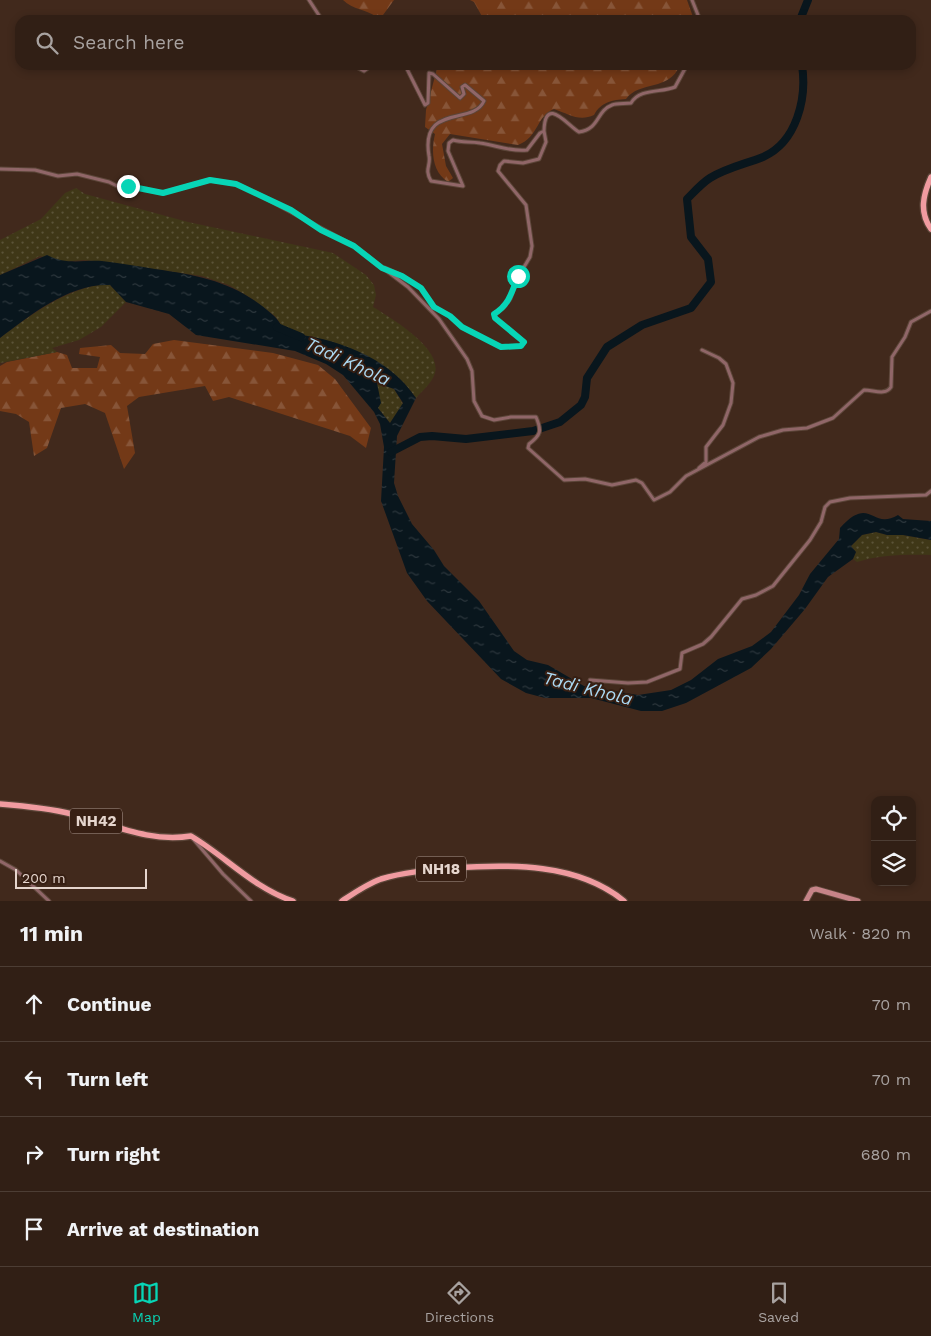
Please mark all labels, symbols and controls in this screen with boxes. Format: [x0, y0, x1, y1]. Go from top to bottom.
search box [15, 15, 916, 70]
icon: search [33, 29, 61, 57]
text: Search here [73, 31, 184, 54]
route end [117, 175, 140, 198]
route start [507, 265, 530, 288]
water label: Tadi Khola [302, 332, 394, 390]
water label: Tadi Khola [541, 667, 635, 709]
map controls [871, 796, 916, 886]
button: locate [871, 796, 916, 841]
road number: NH42 [70, 808, 122, 834]
button: layers [871, 841, 916, 886]
road number: NH18 [416, 856, 466, 882]
scale bar [15, 866, 148, 889]
text: 200 m [22, 870, 66, 886]
text: 11 min [20, 921, 83, 946]
text: Walk · 820 m [809, 924, 911, 943]
icon: ahead [20, 990, 48, 1018]
text: Continue [67, 993, 151, 1016]
text: 70 m [872, 995, 911, 1014]
icon: left [20, 1065, 48, 1093]
text: Turn left [67, 1068, 148, 1091]
text: 70 m [872, 1070, 911, 1089]
icon: right [20, 1140, 48, 1168]
text: Turn right [67, 1143, 160, 1166]
text: 680 m [861, 1145, 911, 1164]
icon: arrive [20, 1215, 48, 1243]
text: Arrive at destination [67, 1218, 259, 1241]
tab: Map [132, 1279, 161, 1325]
tab: Directions [425, 1279, 494, 1325]
tab: Saved [758, 1279, 799, 1325]

